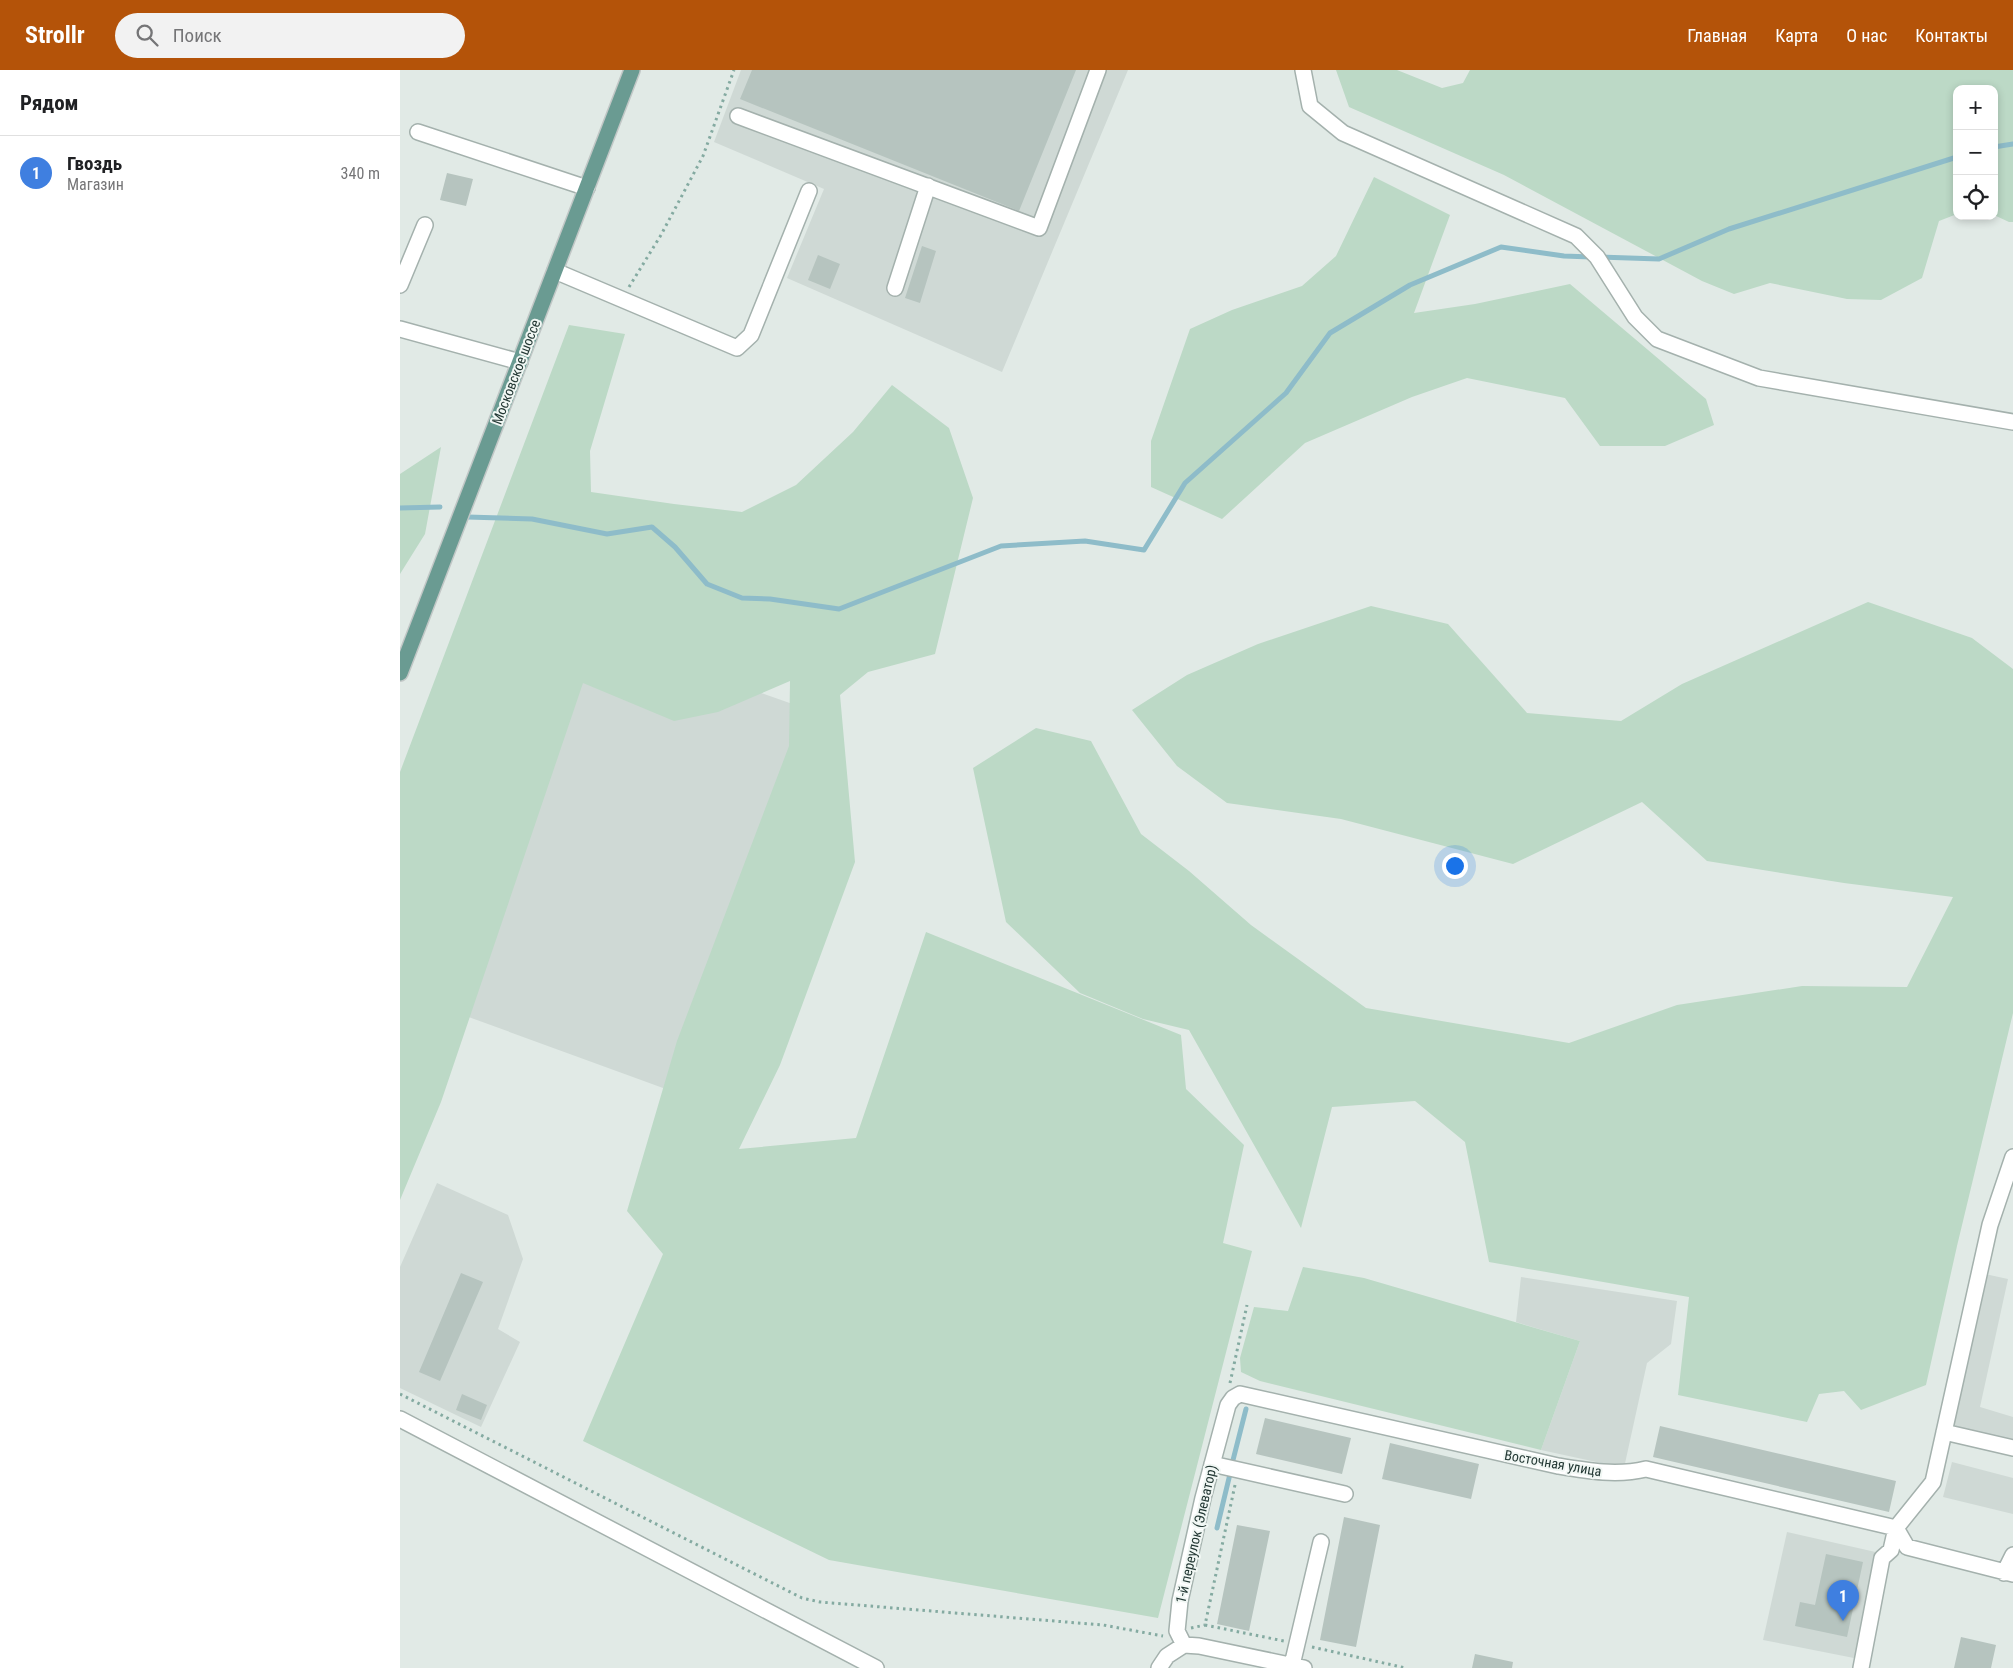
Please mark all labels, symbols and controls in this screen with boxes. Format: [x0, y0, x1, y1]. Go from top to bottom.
search box [115, 13, 465, 58]
text: Strollr [25, 21, 85, 49]
icon: search [133, 21, 161, 49]
text: Поиск [173, 24, 222, 47]
text: Главная [1687, 25, 1747, 46]
text: Карта [1775, 25, 1818, 46]
text: О нас [1846, 25, 1887, 46]
text: Контакты [1915, 25, 1988, 46]
map controls [1953, 85, 1998, 220]
button: + [1953, 85, 1998, 130]
text: Рядом [20, 91, 79, 115]
button: − [1953, 130, 1998, 175]
text: Гвоздь [67, 152, 122, 175]
text: 1 [32, 164, 40, 183]
text: 340 m [341, 164, 380, 183]
text: Магазин [67, 175, 124, 194]
button: locate [1953, 175, 1998, 220]
street label: Московское шоссе [489, 317, 544, 427]
your location [1442, 853, 1468, 879]
street label: Восточная улица [1503, 1447, 1603, 1479]
street label: 1-й переулок (Элеватор) [1172, 1463, 1221, 1605]
pin: 1 [1827, 1580, 1859, 1621]

